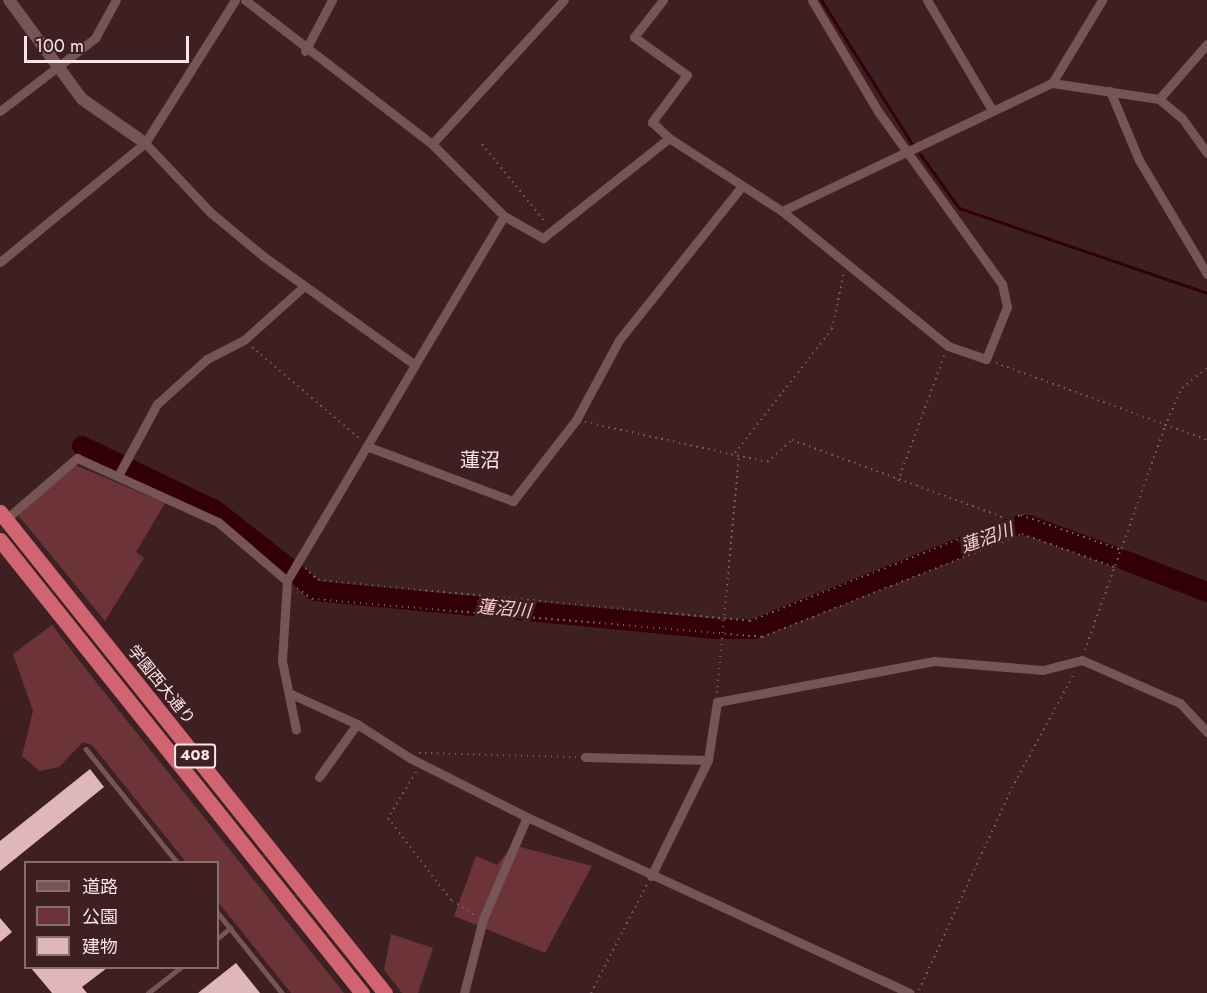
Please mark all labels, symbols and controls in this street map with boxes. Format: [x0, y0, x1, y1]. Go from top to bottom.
scale bar [27, 24, 192, 62]
text: 100 m [35, 33, 84, 59]
district label: 蓮沼 [460, 448, 500, 472]
water label: 蓮沼川 [958, 519, 1016, 557]
water label: 蓮沼川 [476, 596, 532, 622]
street label: 学園西大通り [123, 642, 199, 728]
road number: 408 [174, 744, 216, 768]
legend [24, 861, 219, 969]
text: 道路 [82, 874, 118, 900]
text: 公園 [82, 904, 118, 930]
text: 建物 [82, 934, 118, 960]

